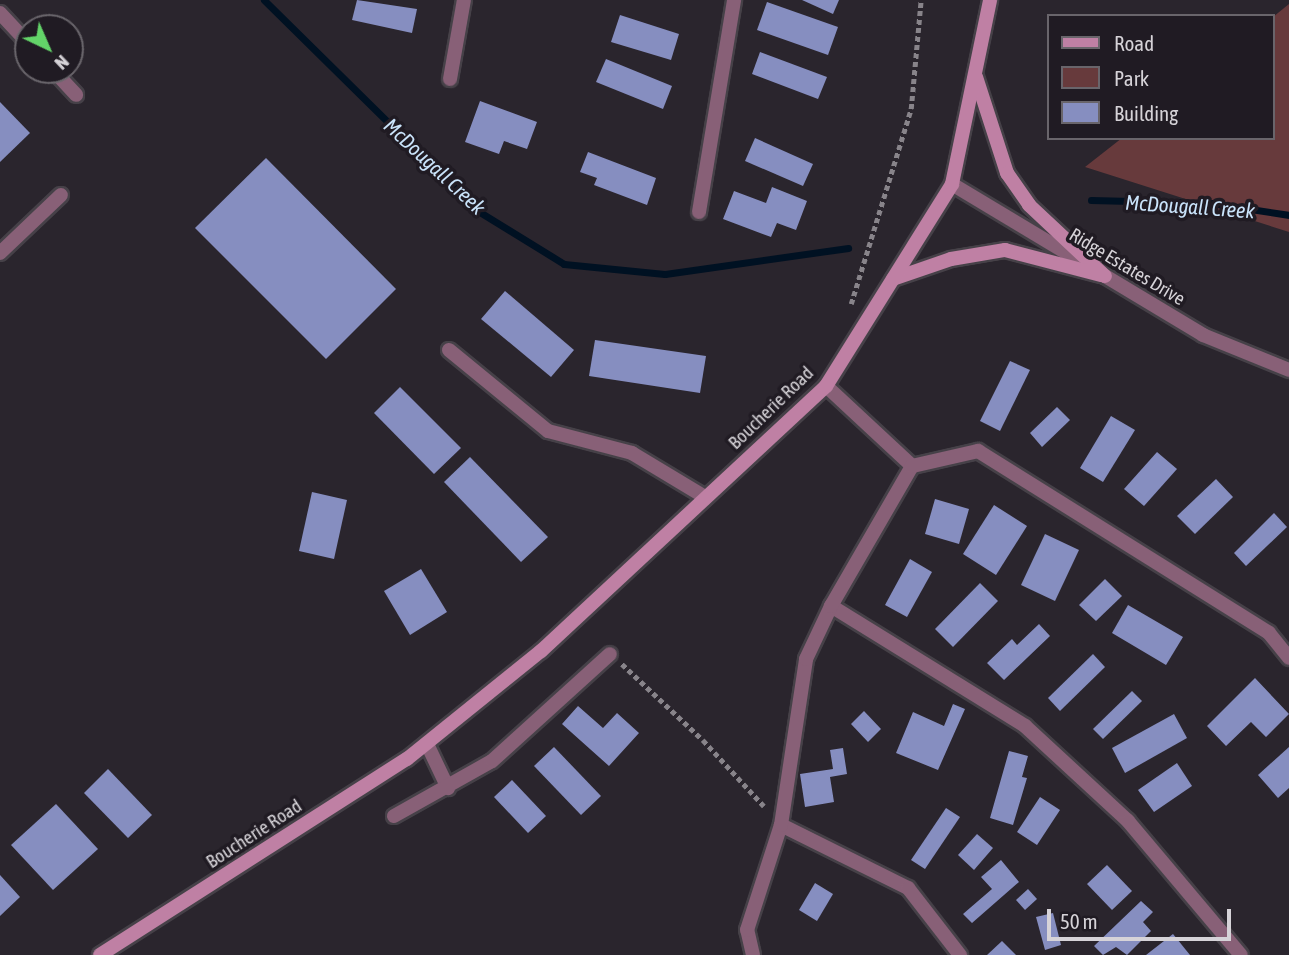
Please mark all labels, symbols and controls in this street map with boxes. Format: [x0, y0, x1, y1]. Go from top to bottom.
north arrow [14, 14, 84, 84]
legend [1048, 14, 1275, 140]
text: Road [1114, 31, 1154, 55]
text: N [51, 51, 74, 74]
text: Park [1114, 66, 1149, 90]
text: Building [1114, 101, 1178, 125]
water label: McDougall Creek [379, 113, 491, 219]
water label: McDougall Creek [1124, 189, 1256, 223]
street label: Ridge Estates Drive [1065, 223, 1189, 311]
street label: Boucherie Road [724, 362, 818, 454]
street label: Boucherie Road [202, 795, 306, 873]
scale bar [1051, 895, 1235, 939]
text: 50 m [1060, 909, 1098, 933]

